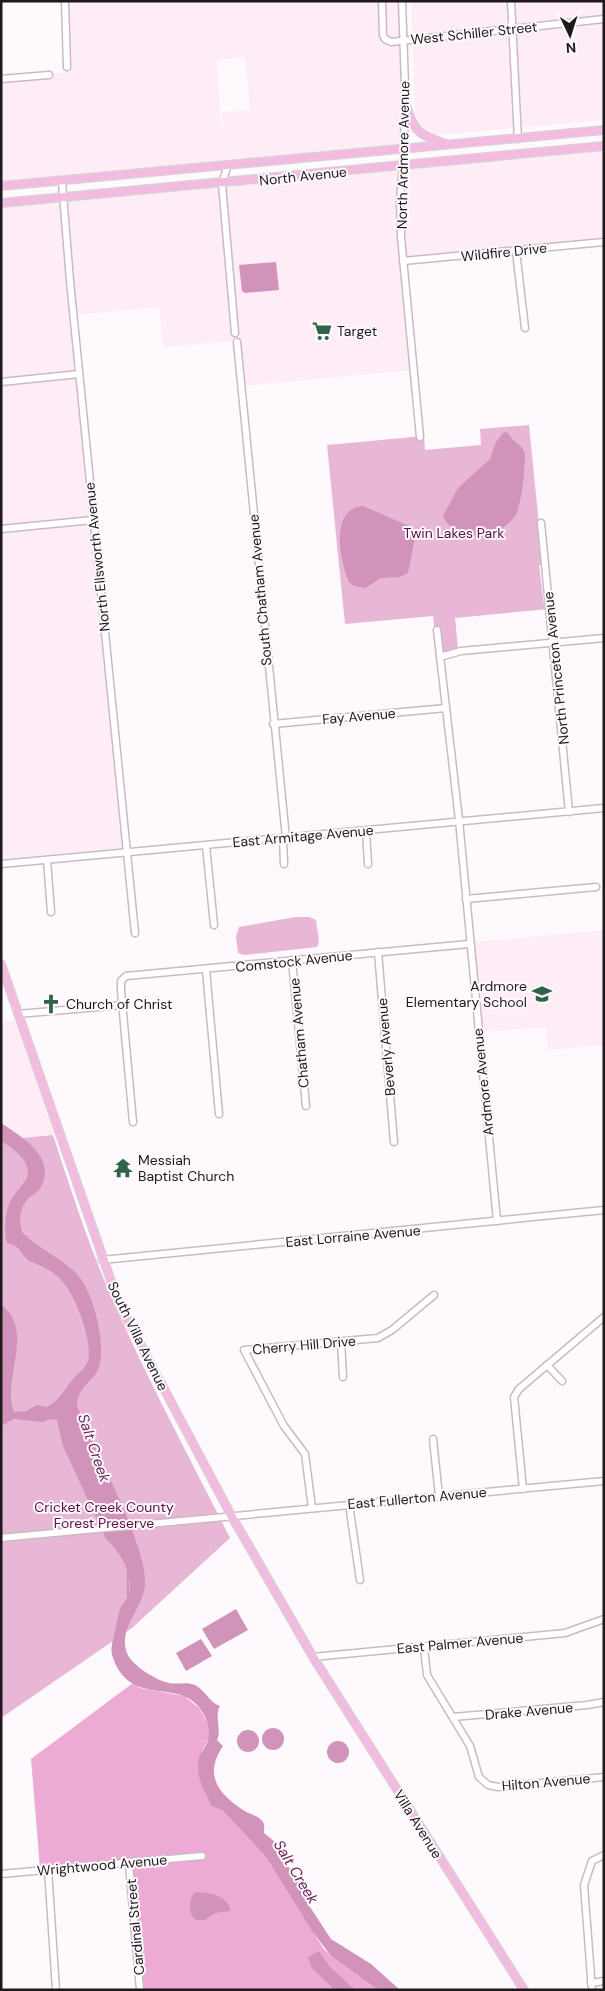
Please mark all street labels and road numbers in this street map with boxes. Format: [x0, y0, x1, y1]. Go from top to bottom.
street label: West Schiller Street [410, 17, 538, 49]
street label: North Ardmore Avenue [393, 81, 413, 229]
street label: North Avenue [258, 162, 348, 190]
street label: Wildfire Drive [460, 239, 548, 265]
street label: North Ellsworth Avenue [80, 481, 114, 633]
street label: South Chatham Avenue [244, 513, 276, 667]
street label: North Princeton Avenue [539, 591, 573, 745]
street label: Fay Avenue [322, 704, 396, 728]
street label: East Armitage Avenue [232, 821, 374, 851]
street label: Comstock Avenue [235, 946, 353, 976]
street label: Chatham Avenue [285, 977, 313, 1089]
street label: Beverly Avenue [373, 997, 399, 1097]
street label: Ardmore Avenue [468, 1027, 498, 1137]
street label: East Lorraine Avenue [285, 1221, 421, 1251]
street label: South Villa Avenue [104, 1278, 172, 1394]
street label: Cherry Hill Drive [251, 1332, 357, 1358]
street label: East Fullerton Avenue [347, 1483, 487, 1513]
street label: East Palmer Avenue [396, 1629, 524, 1657]
street label: Drake Avenue [484, 1698, 574, 1724]
street label: Hilton Avenue [501, 1769, 591, 1795]
street label: Villa Avenue [390, 1786, 446, 1862]
street label: Wrightwood Avenue [36, 1850, 168, 1880]
street label: Cardinal Street [122, 1878, 148, 1976]

